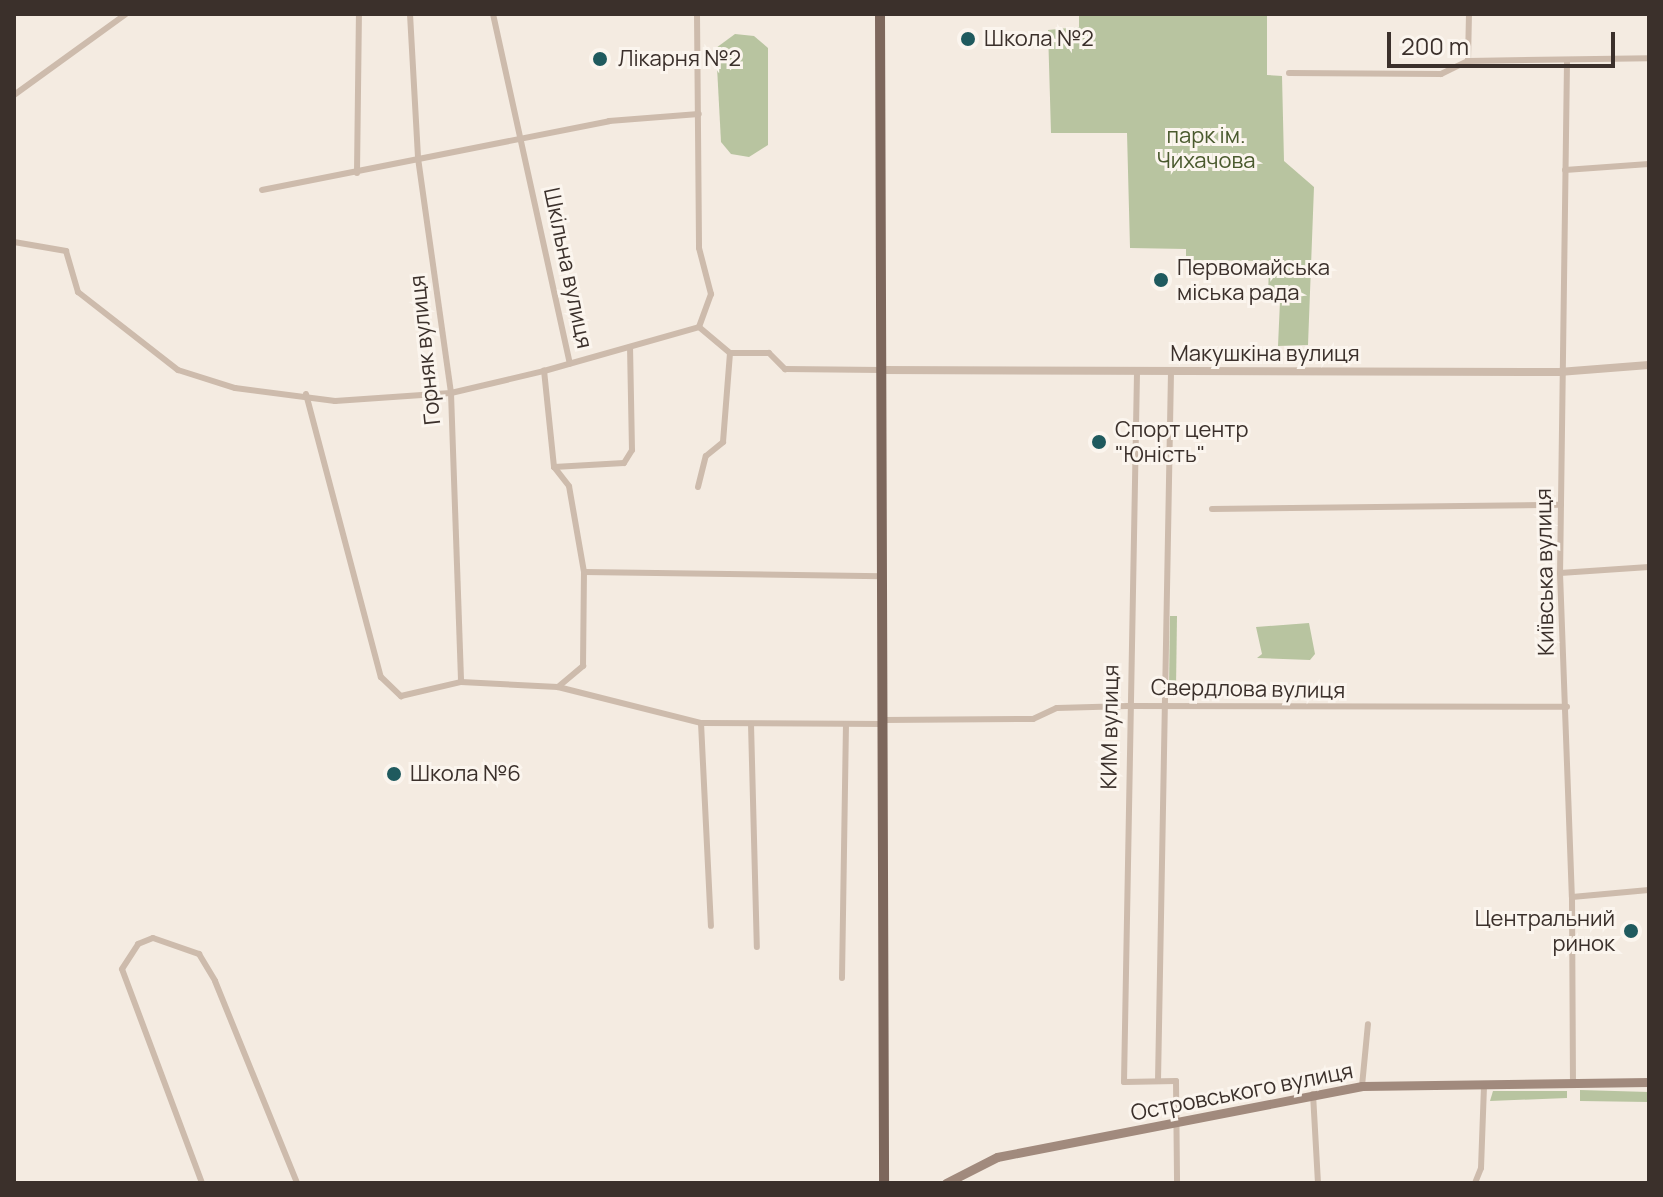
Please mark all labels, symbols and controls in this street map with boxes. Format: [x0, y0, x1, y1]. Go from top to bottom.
scale bar [1391, 16, 1619, 66]
place label: Школа №2 [984, 26, 1094, 52]
text: 200 m [1401, 29, 1469, 62]
marker: Школа №2 [959, 30, 977, 48]
place label: Лікарня №2 [618, 46, 741, 72]
marker: Лікарня №2 [589, 48, 611, 70]
park label: парк ім. Чихачова [1156, 122, 1256, 174]
street label: Шкільна вулиця [538, 185, 598, 351]
place label: Первомайська міська рада [1177, 254, 1330, 306]
marker: Первомайська міська рада [1152, 271, 1170, 289]
street label: Горняк вулиця [404, 274, 446, 426]
street label: Макушкіна вулиця [1170, 341, 1360, 367]
place label: Спорт центр "Юність" [1115, 416, 1248, 468]
marker: Спорт центр "Юність" [1090, 433, 1108, 451]
street label: Київська вулиця [1530, 488, 1560, 656]
street label: КИМ вулиця [1096, 664, 1124, 790]
street label: Свердлова вулиця [1151, 674, 1345, 704]
place label: Школа №6 [410, 761, 521, 787]
marker: Школа №6 [385, 765, 403, 783]
place label: Центральний ринок [1475, 905, 1615, 956]
marker: Центральний ринок [1622, 922, 1640, 940]
street label: Островського вулиця [1129, 1058, 1355, 1126]

